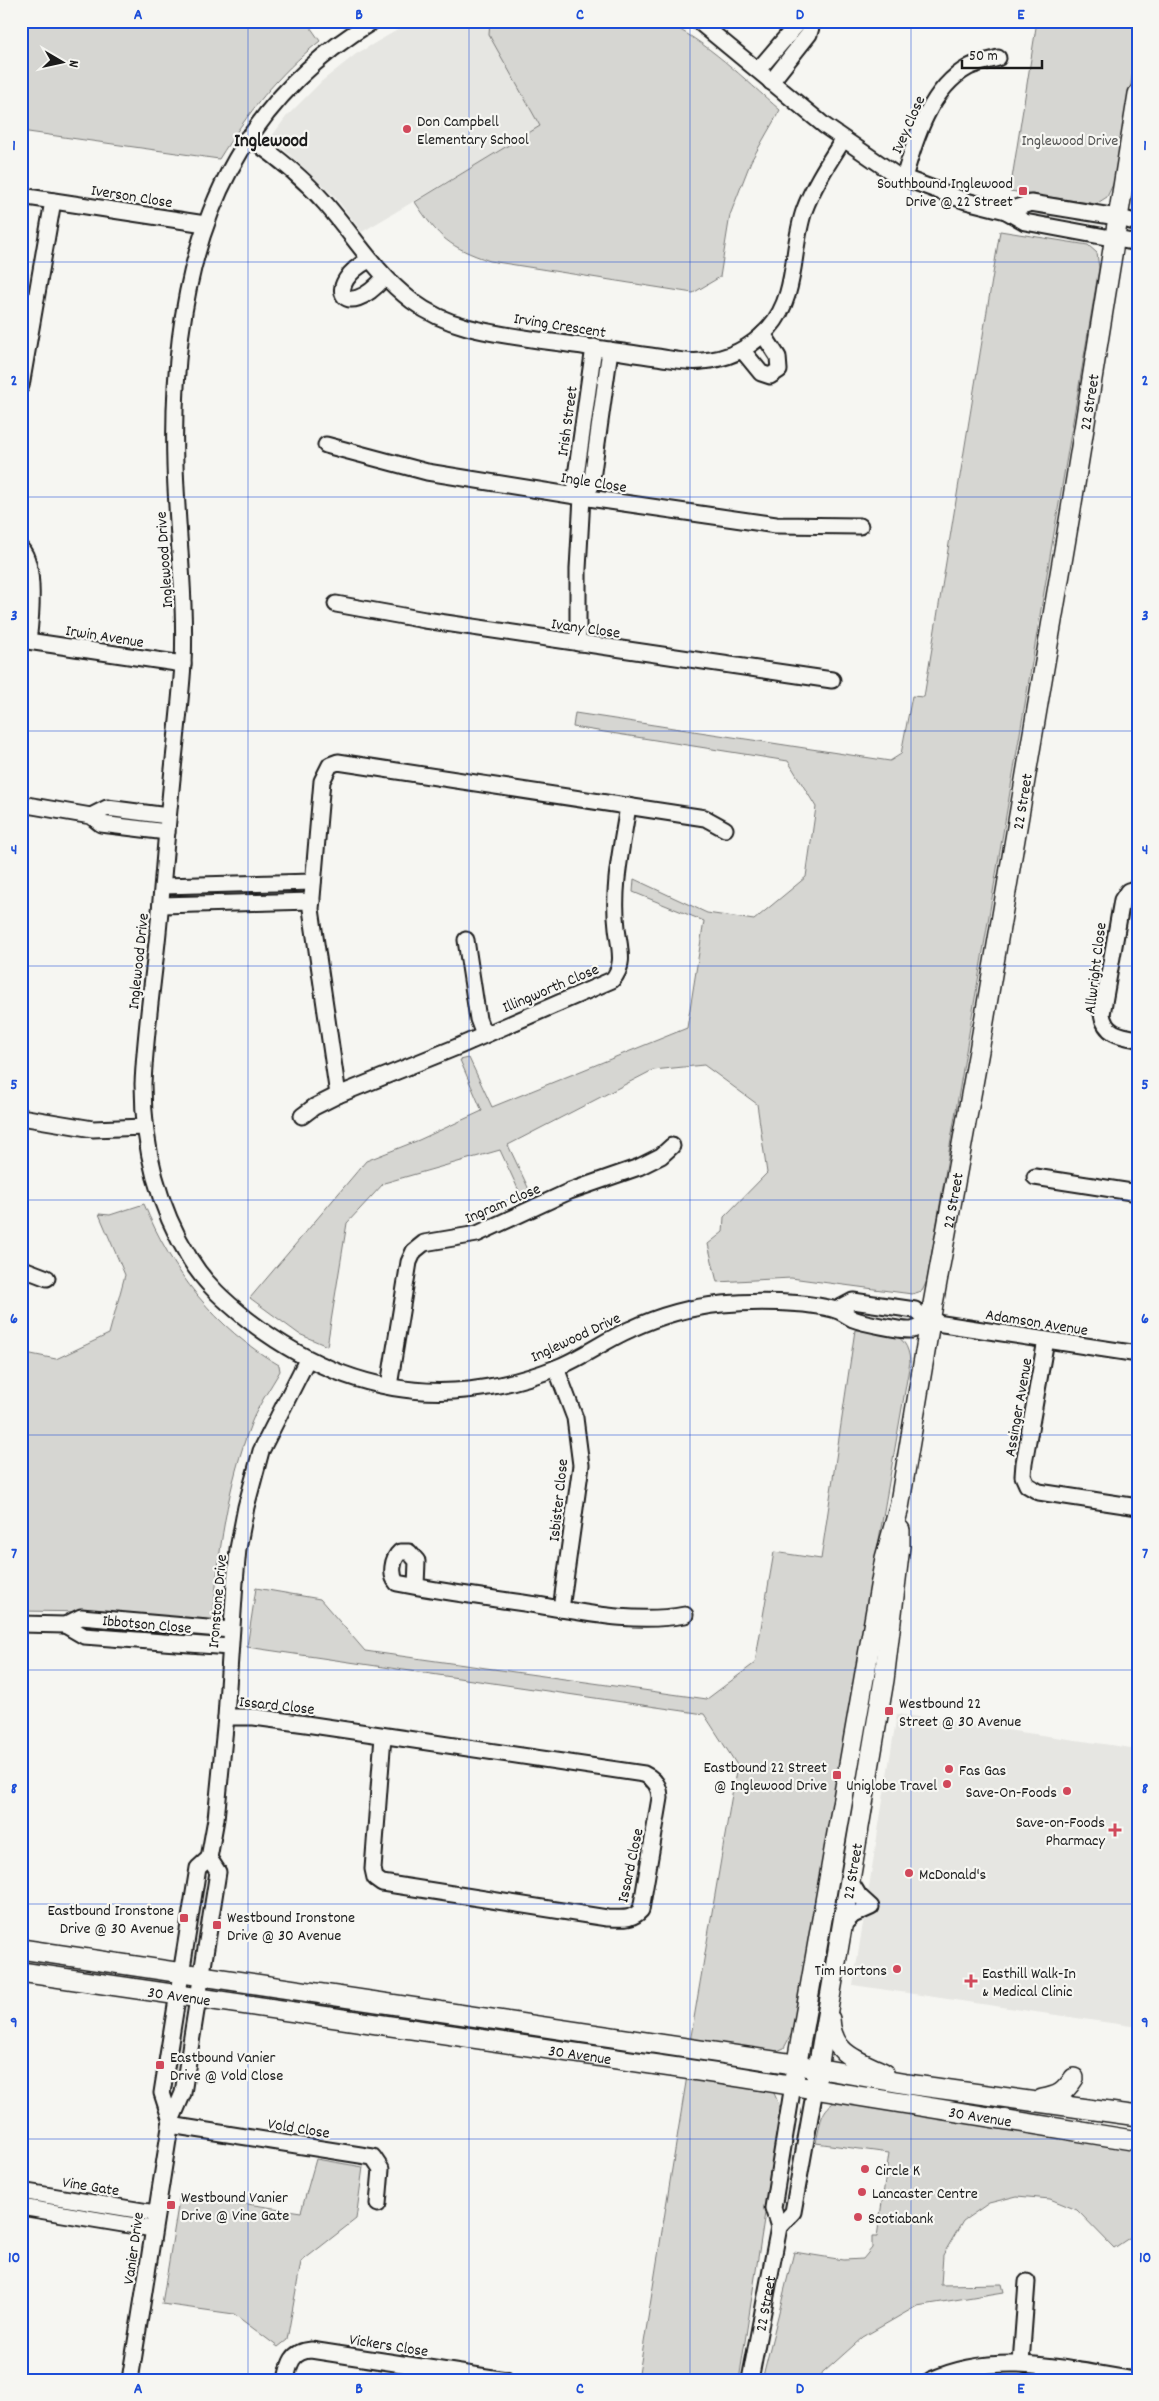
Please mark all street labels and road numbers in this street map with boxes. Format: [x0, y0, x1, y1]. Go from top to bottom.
street label: Ivey Close [886, 92, 932, 158]
street label: Iverson Close [89, 180, 174, 215]
street label: Irving Crescent [512, 308, 607, 345]
street label: 22 Street [1075, 373, 1107, 432]
street label: Irish Street [552, 385, 585, 458]
street label: Ingle Close [559, 467, 628, 500]
street label: Inglewood Drive [151, 511, 180, 609]
street label: Ivany Close [550, 613, 622, 646]
street label: Irwin Avenue [64, 620, 145, 655]
street label: 22 Street [1008, 772, 1040, 832]
street label: Inglewood Drive [123, 912, 156, 1011]
street label: Allwright Close [1079, 921, 1114, 1015]
street label: Illingworth Close [499, 959, 603, 1020]
street label: 22 Street [938, 1171, 971, 1231]
street label: Ingram Close [462, 1178, 544, 1231]
street label: Adamson Avenue [984, 1304, 1089, 1343]
street label: Inglewood Drive [527, 1307, 625, 1369]
street label: Assinger Avenue [999, 1356, 1039, 1459]
street label: Isbister Close [544, 1458, 575, 1543]
street label: Ironstone Drive [203, 1553, 234, 1649]
street label: Ibbotson Close [101, 1610, 192, 1641]
street label: Issard Close [238, 1691, 316, 1722]
street label: Issard Close [612, 1826, 651, 1905]
street label: 22 Street [838, 1842, 870, 1901]
street label: 30 Avenue [146, 1982, 212, 2014]
street label: 30 Avenue [547, 2040, 613, 2072]
street label: 30 Avenue [947, 2102, 1013, 2134]
street label: Vold Close [266, 2113, 331, 2146]
street label: Vine Gate [61, 2172, 121, 2203]
street label: Vanier Drive [118, 2211, 151, 2286]
street label: 22 Street [750, 2274, 784, 2334]
street label: Vickers Close [347, 2329, 430, 2364]

